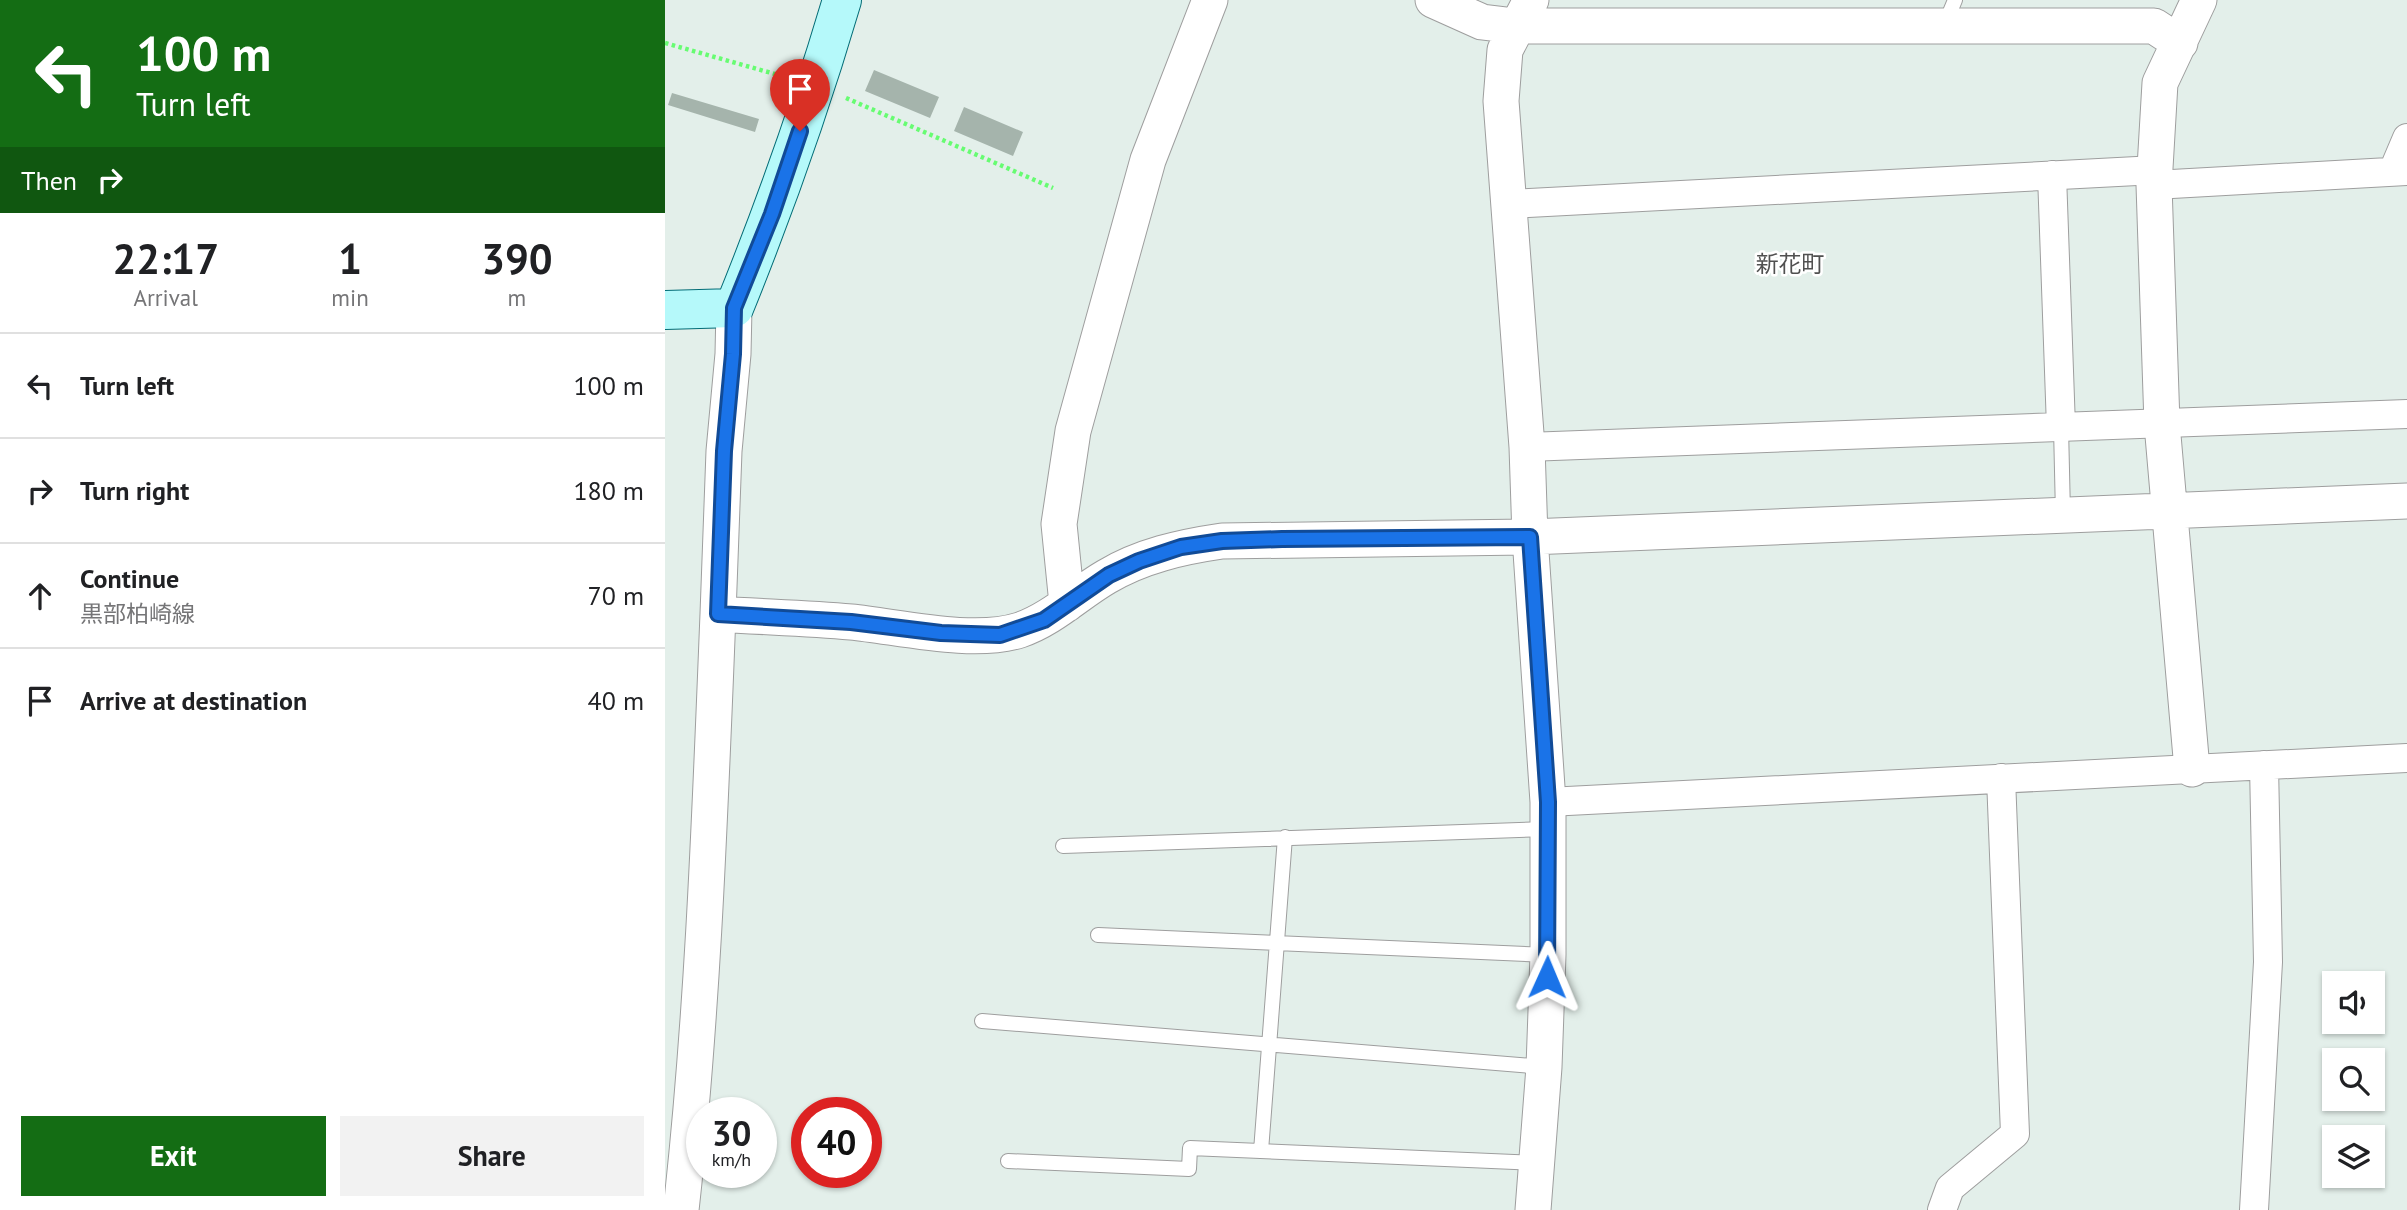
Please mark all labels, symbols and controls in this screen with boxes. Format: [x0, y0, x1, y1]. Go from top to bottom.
text: 100 m [136, 21, 271, 85]
icon: left [21, 28, 112, 119]
pin [770, 59, 830, 131]
icon: arrive [781, 70, 819, 108]
text: Turn left [136, 83, 251, 125]
icon: right [91, 161, 129, 199]
text: Then [21, 164, 77, 197]
text: 22:17 [112, 231, 219, 286]
text: 1 [338, 231, 362, 286]
text: 390 [481, 231, 553, 286]
district label: 新花町 [1756, 249, 1825, 278]
text: Arrival [133, 283, 198, 312]
text: min [331, 283, 369, 312]
text: m [508, 283, 526, 312]
icon: left [21, 367, 59, 405]
text: Turn left [80, 369, 174, 402]
text: 100 m [573, 369, 644, 402]
icon: right [21, 472, 59, 510]
text: Turn right [80, 474, 189, 507]
text: 180 m [573, 474, 644, 507]
text: Continue [80, 562, 179, 595]
icon: ahead [21, 577, 59, 615]
text: 70 m [588, 579, 644, 612]
text: 黒部柏崎線 [80, 599, 195, 628]
icon: arrive [21, 682, 59, 720]
text: Arrive at destination [80, 684, 307, 717]
text: 40 m [588, 684, 644, 717]
position arrow [1510, 940, 1584, 1014]
map controls [2322, 971, 2385, 1188]
button: sound [2322, 971, 2385, 1034]
button: search [2322, 1048, 2385, 1111]
speed limit sign: 40 [791, 1097, 882, 1188]
text: 30 [712, 1110, 751, 1156]
button: Exit [21, 1116, 326, 1196]
button: Share [340, 1116, 644, 1196]
button: layers [2322, 1125, 2385, 1188]
text: km/h [712, 1148, 751, 1171]

